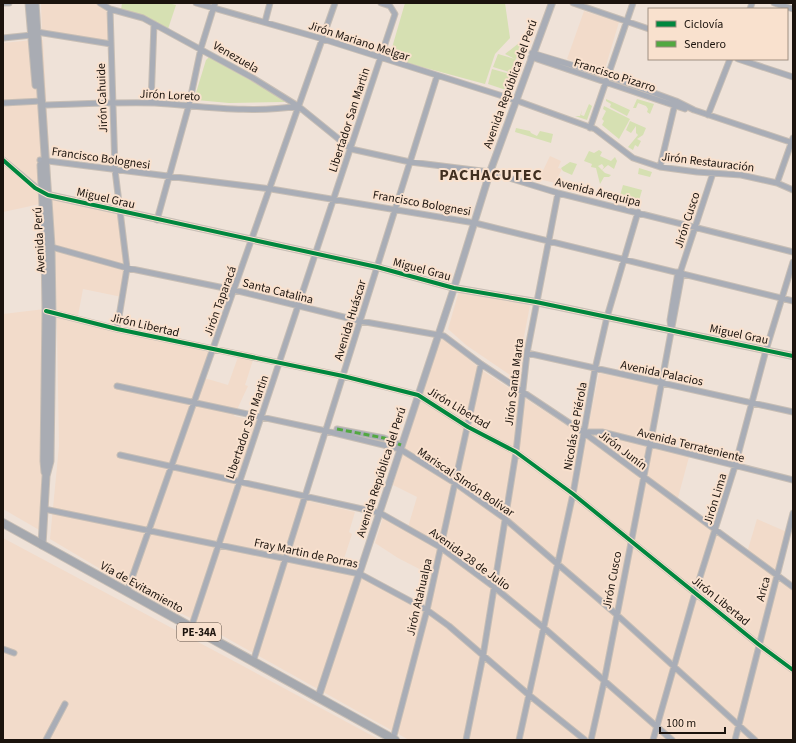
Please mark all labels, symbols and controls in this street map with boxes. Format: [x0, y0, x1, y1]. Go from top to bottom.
legend [648, 8, 788, 60]
text: Ciclovía [684, 16, 723, 33]
street label: Jirón Mariano Melgar [306, 17, 412, 66]
street label: Avenida República del Perú [479, 17, 542, 151]
text: Sendero [684, 36, 726, 53]
street label: Venezuela [209, 37, 262, 78]
street label: Francisco Pizarro [572, 54, 658, 97]
street label: Jirón Cahuide [93, 63, 112, 133]
street label: Libertador San Martin [325, 66, 374, 175]
street label: Jirón Loreto [139, 85, 201, 106]
street label: Francisco Bolognesi [51, 143, 151, 174]
street label: Jirón Restauración [661, 148, 755, 177]
district label: PACHACUTEC [439, 164, 543, 186]
street label: Avenida Arequipa [553, 174, 643, 211]
street label: Miguel Grau [75, 184, 137, 213]
street label: Francisco Bolognesi [371, 186, 472, 221]
street label: Jirón Cusco [670, 190, 705, 250]
street label: Avenida Perú [29, 207, 50, 273]
street label: Miguel Grau [391, 254, 453, 285]
street label: Jirón Taparacá [200, 264, 241, 339]
street label: Santa Catalina [241, 274, 315, 309]
street label: Avenida Huáscar [330, 277, 371, 363]
street label: Jirón Libertad [109, 309, 181, 342]
street label: Miguel Grau [708, 320, 770, 349]
street label: Jirón Santa Marta [501, 337, 528, 427]
street label: Avenida Palacios [619, 356, 705, 391]
street label: Libertador San Martin [222, 373, 273, 481]
street label: Nicolás de Piérola [559, 381, 592, 472]
street label: Jirón Libertad [424, 383, 493, 434]
street label: Avenida República del Perú [352, 405, 411, 539]
street label: Avenida Terrateniente [636, 424, 746, 467]
street label: Jirón Junín [595, 427, 650, 474]
street label: Mariscal SImón Bolívar [414, 444, 518, 522]
street label: Jirón Lima [700, 471, 731, 527]
street label: Avenida 28 de Julio [426, 524, 514, 595]
street label: Fray Martin de Porras [252, 534, 359, 573]
street label: Jirón Cusco [599, 550, 626, 610]
street label: Vía de Evitamiento [97, 557, 187, 617]
street label: Jirón Atahualpa [402, 557, 437, 638]
street label: Jirón Libertad [688, 573, 753, 630]
street label: Arica [752, 575, 775, 603]
road number: PE-34A [177, 623, 221, 641]
scale bar [660, 709, 725, 735]
text: 100 m [666, 715, 696, 732]

